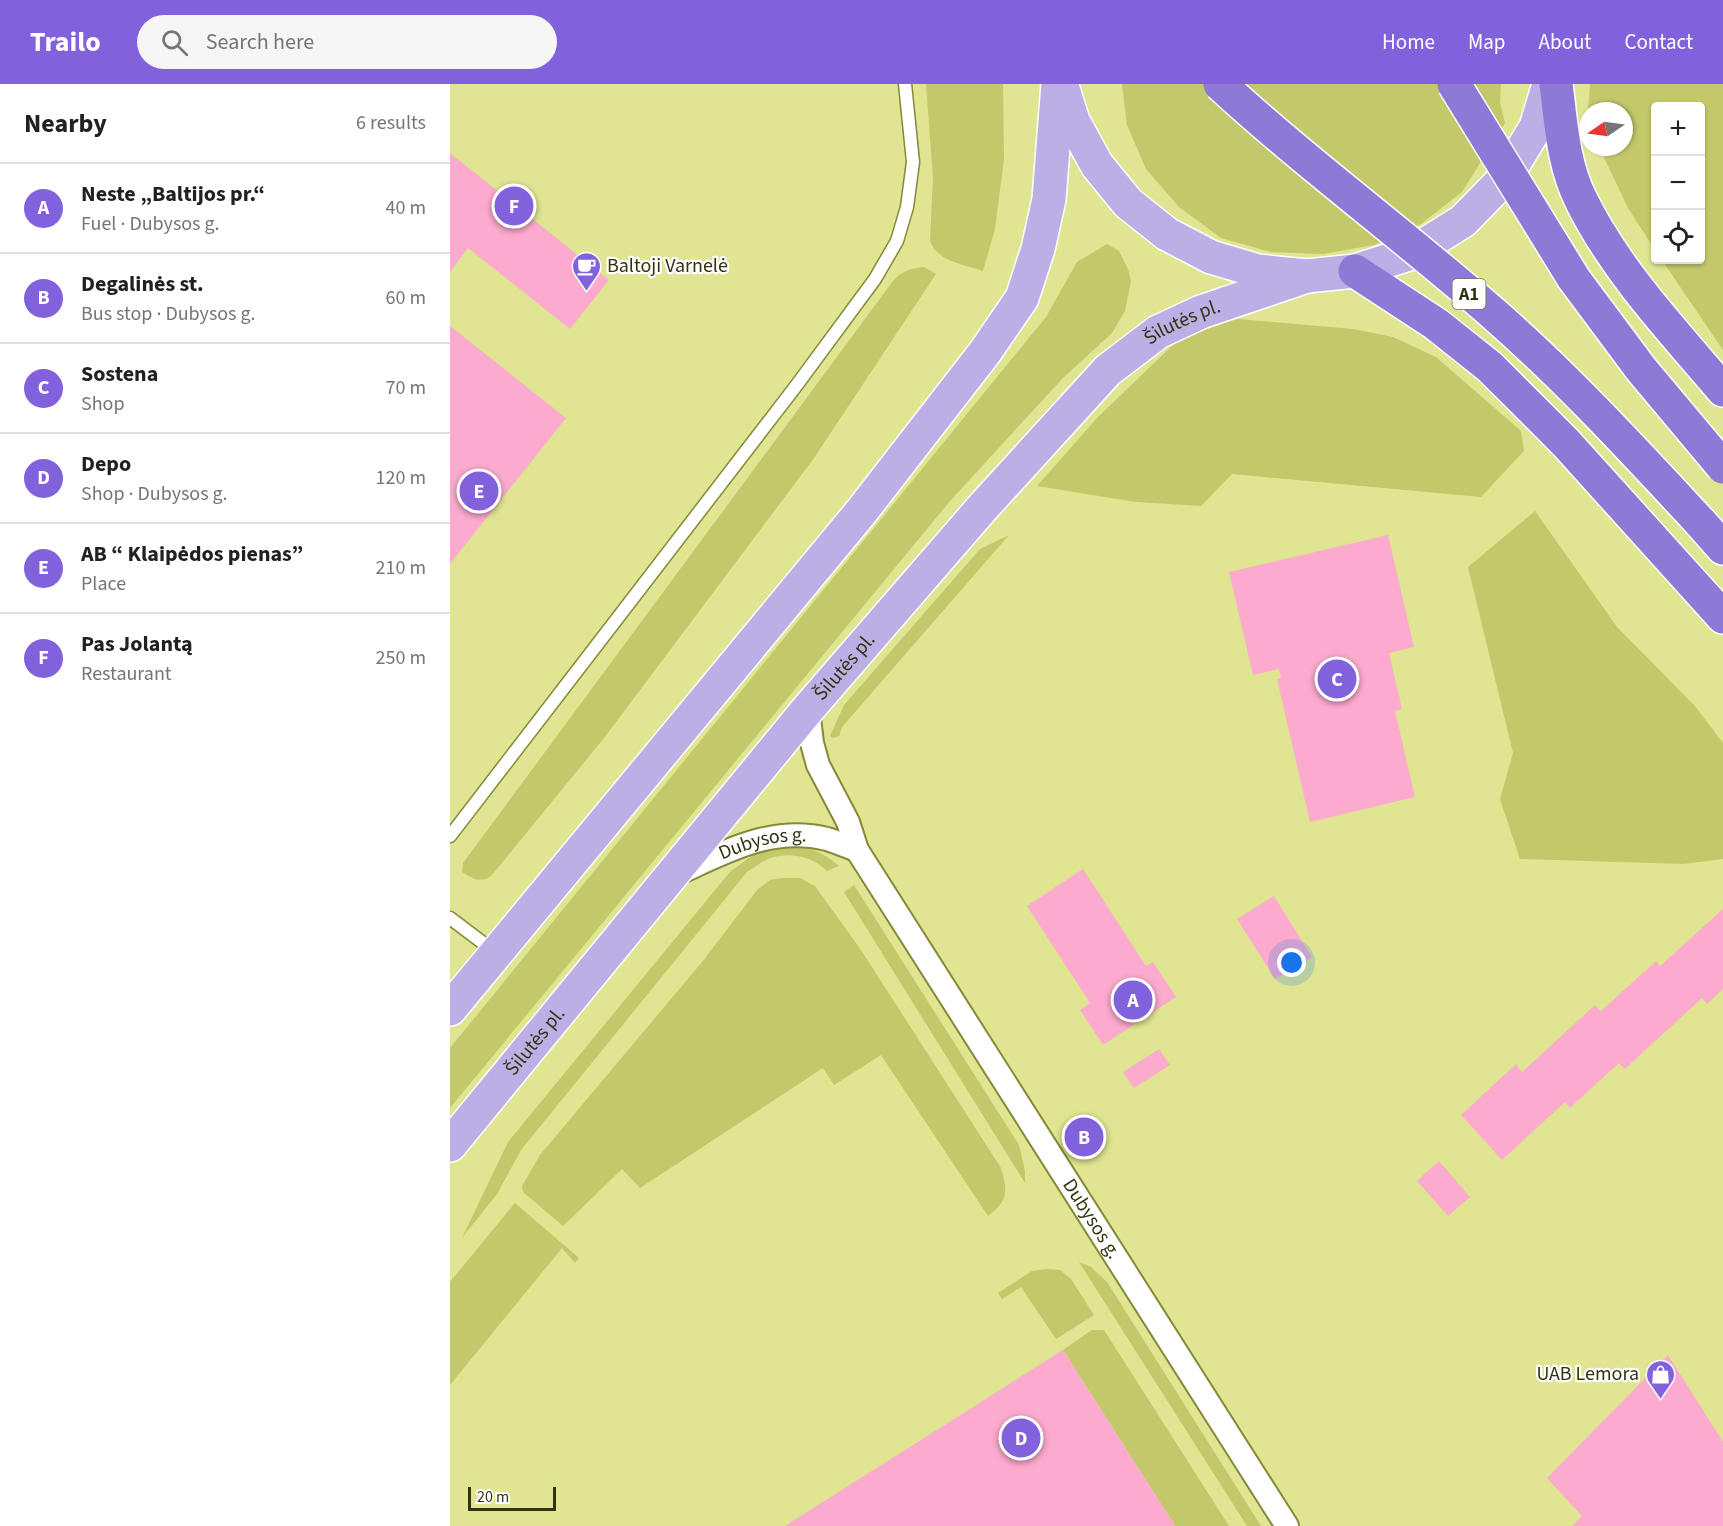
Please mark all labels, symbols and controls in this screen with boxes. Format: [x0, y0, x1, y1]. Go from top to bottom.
search box [137, 15, 557, 69]
text: Trailo [30, 22, 101, 62]
icon: search [158, 26, 191, 59]
text: Search here [206, 26, 314, 58]
text: Home [1382, 27, 1435, 57]
text: Map [1468, 27, 1506, 57]
text: About [1539, 27, 1591, 57]
text: Contact [1624, 27, 1693, 57]
north arrow [1579, 102, 1633, 156]
map controls [1651, 102, 1705, 264]
button: + [1651, 102, 1705, 156]
text: Nearby [24, 105, 107, 142]
text: 6 results [356, 109, 426, 137]
button: − [1651, 156, 1705, 210]
text: Neste „Baltijos pr.“ [81, 178, 265, 210]
pin: F [494, 184, 534, 228]
text: A [38, 194, 49, 222]
text: 40 m [386, 194, 426, 222]
text: Fuel · Dubysos g. [81, 210, 220, 238]
button: locate [1651, 210, 1705, 264]
cafe icon: Baltoji Varnelė [570, 250, 602, 292]
place label: Baltoji Varnelė [607, 252, 728, 280]
text: Degalinės st. [81, 268, 204, 300]
road number: A1 [1452, 279, 1486, 309]
text: B [37, 284, 50, 312]
text: 60 m [386, 284, 426, 312]
street label: Šilutės pl. [1138, 292, 1224, 352]
text: Bus stop · Dubysos g. [81, 300, 256, 328]
text: Sostena [81, 358, 158, 390]
text: C [38, 374, 49, 402]
text: 70 m [386, 374, 426, 402]
text: Shop [81, 390, 125, 418]
text: Depo [81, 448, 131, 480]
text: D [37, 464, 50, 492]
text: 120 m [376, 464, 426, 492]
pin: E [459, 468, 498, 514]
text: Shop · Dubysos g. [81, 480, 228, 508]
text: AB “ Klaipėdos pienas” [81, 538, 303, 570]
text: E [38, 554, 49, 582]
text: 210 m [376, 554, 426, 582]
text: Place [81, 570, 126, 598]
street label: Šilutės pl. [807, 627, 882, 707]
text: Pas Jolantą [81, 628, 193, 660]
text: F [38, 644, 49, 672]
text: 250 m [376, 644, 426, 672]
pin: C [1318, 656, 1356, 702]
text: Restaurant [81, 660, 172, 688]
street label: Dubysos g. [714, 821, 808, 867]
your location [1277, 948, 1306, 977]
pin: A [1114, 978, 1152, 1022]
street label: Šilutės pl. [498, 1001, 572, 1082]
pin: B [1064, 1114, 1104, 1160]
street label: Dubysos g. [1056, 1173, 1128, 1264]
shop icon: UAB Lemora [1644, 1358, 1676, 1400]
place label: UAB Lemora [1536, 1360, 1639, 1388]
pin: D [1002, 1416, 1040, 1460]
scale bar [468, 1484, 556, 1512]
text: 20 m [477, 1486, 509, 1508]

